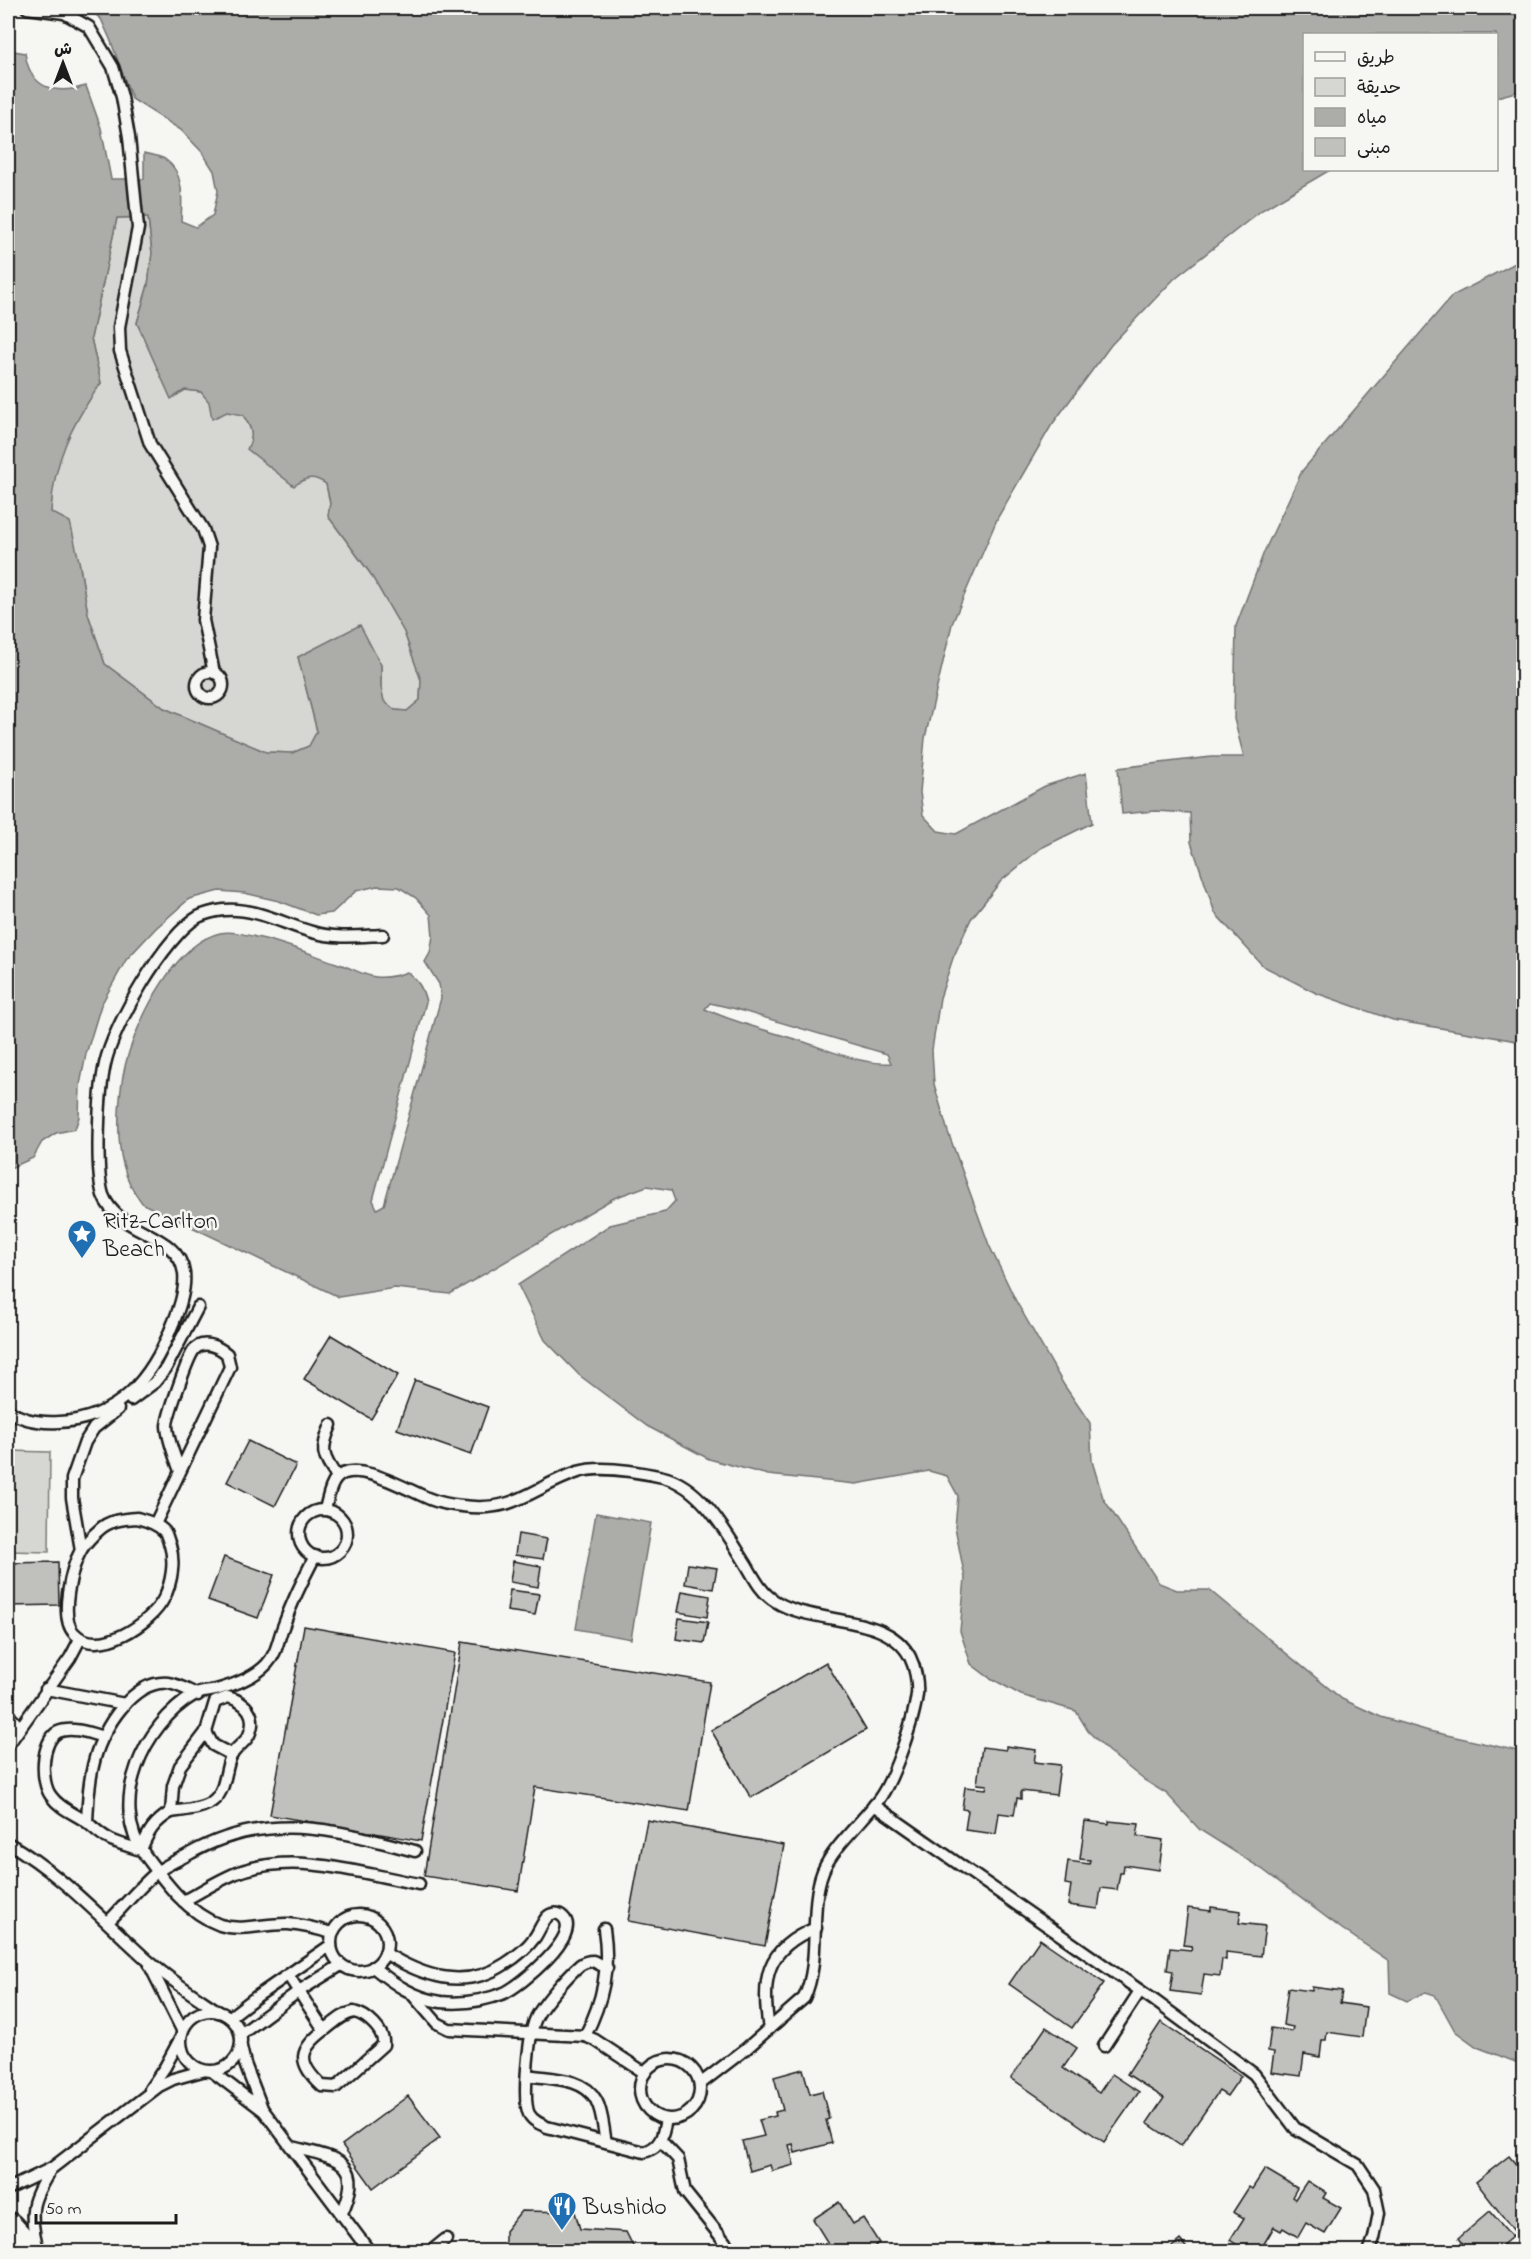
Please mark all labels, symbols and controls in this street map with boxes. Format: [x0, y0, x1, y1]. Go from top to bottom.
north arrow [33, 33, 93, 93]
legend [1303, 33, 1498, 171]
text: ش [54, 38, 72, 62]
text: طريق [1357, 46, 1395, 72]
text: حديقة [1357, 76, 1401, 102]
text: مياه [1357, 106, 1387, 132]
text: مبنى [1357, 136, 1391, 162]
place label: Ritz-Carlton Beach [102, 1205, 218, 1268]
place icon: Ritz-Carlton Beach [66, 1218, 98, 1260]
scale bar [36, 2187, 176, 2225]
restaurant icon: Bushido [546, 2190, 578, 2232]
place label: Bushido [582, 2191, 667, 2226]
text: 50 m [45, 2197, 82, 2223]

